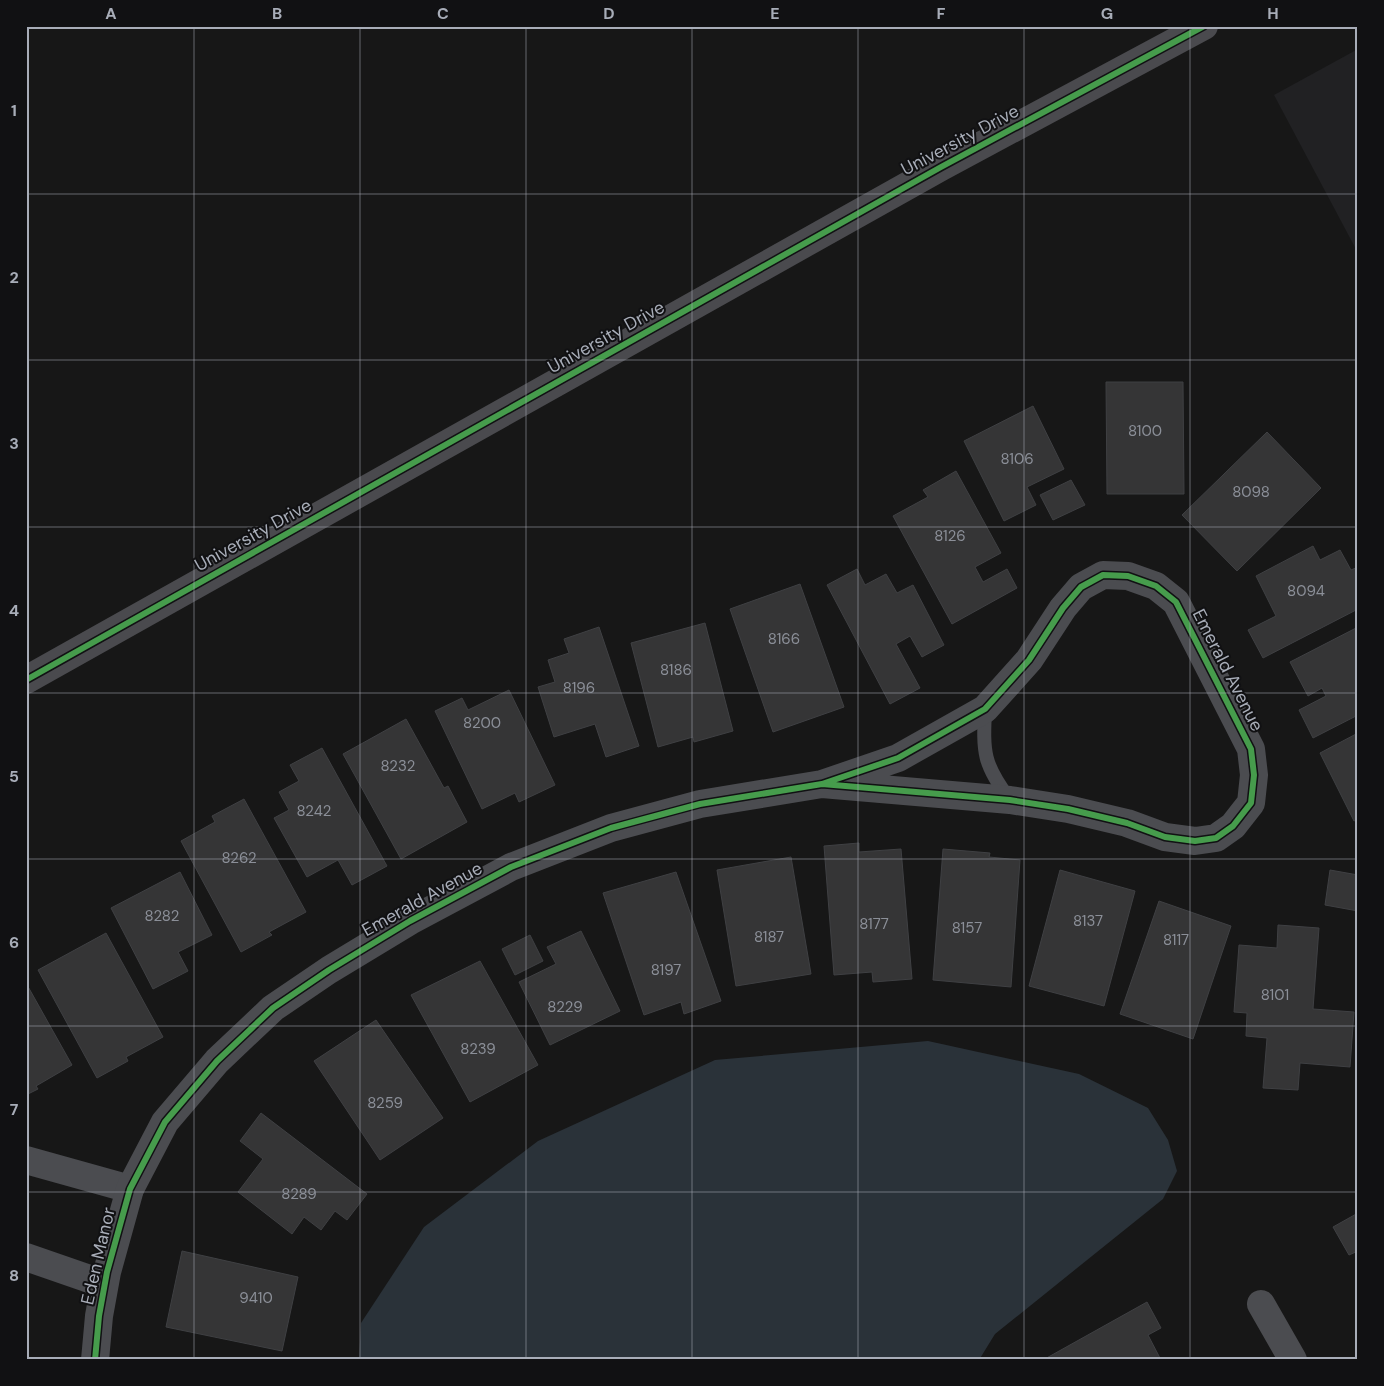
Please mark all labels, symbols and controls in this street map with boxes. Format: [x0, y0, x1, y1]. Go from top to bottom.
text: A [105, 3, 117, 24]
text: B [272, 3, 282, 24]
text: C [437, 3, 449, 24]
text: D [603, 3, 615, 24]
text: E [770, 3, 780, 24]
text: F [937, 3, 946, 24]
text: G [1101, 3, 1113, 24]
text: H [1267, 3, 1279, 24]
street label: University Drive [897, 99, 1023, 181]
text: 1 [11, 100, 17, 121]
text: 2 [9, 267, 19, 288]
street label: University Drive [543, 295, 669, 379]
house number: 8100 [1128, 421, 1162, 441]
text: 3 [9, 433, 19, 454]
house number: 8106 [1000, 449, 1034, 469]
house number: 8098 [1232, 482, 1270, 502]
street label: University Drive [190, 493, 316, 577]
house number: 8126 [934, 526, 966, 546]
house number: 8094 [1287, 581, 1325, 601]
text: 4 [9, 600, 19, 621]
street label: Emerald Avenue [1187, 605, 1269, 735]
house number: 8166 [768, 629, 800, 649]
house number: 8186 [660, 660, 692, 680]
house number: 8196 [563, 678, 595, 698]
house number: 8200 [463, 713, 501, 733]
house number: 8232 [380, 756, 416, 776]
text: 5 [9, 766, 19, 787]
house number: 8242 [297, 801, 332, 821]
house number: 8262 [221, 848, 257, 868]
street label: Emerald Avenue [358, 856, 486, 942]
house number: 8282 [145, 906, 179, 926]
house number: 8137 [1073, 911, 1103, 931]
house number: 8177 [859, 914, 889, 934]
house number: 8157 [952, 918, 982, 938]
house number: 8187 [754, 927, 784, 947]
house number: 8117 [1163, 930, 1189, 950]
text: 6 [9, 932, 19, 953]
house number: 8197 [651, 960, 681, 980]
house number: 8101 [1261, 985, 1289, 1005]
house number: 8229 [547, 997, 583, 1017]
house number: 8239 [460, 1039, 496, 1059]
house number: 8259 [367, 1093, 403, 1113]
text: 7 [10, 1099, 19, 1120]
house number: 8289 [281, 1184, 317, 1204]
street label: Eden Manor [75, 1205, 121, 1307]
text: 8 [9, 1265, 19, 1286]
house number: 9410 [239, 1288, 273, 1308]

